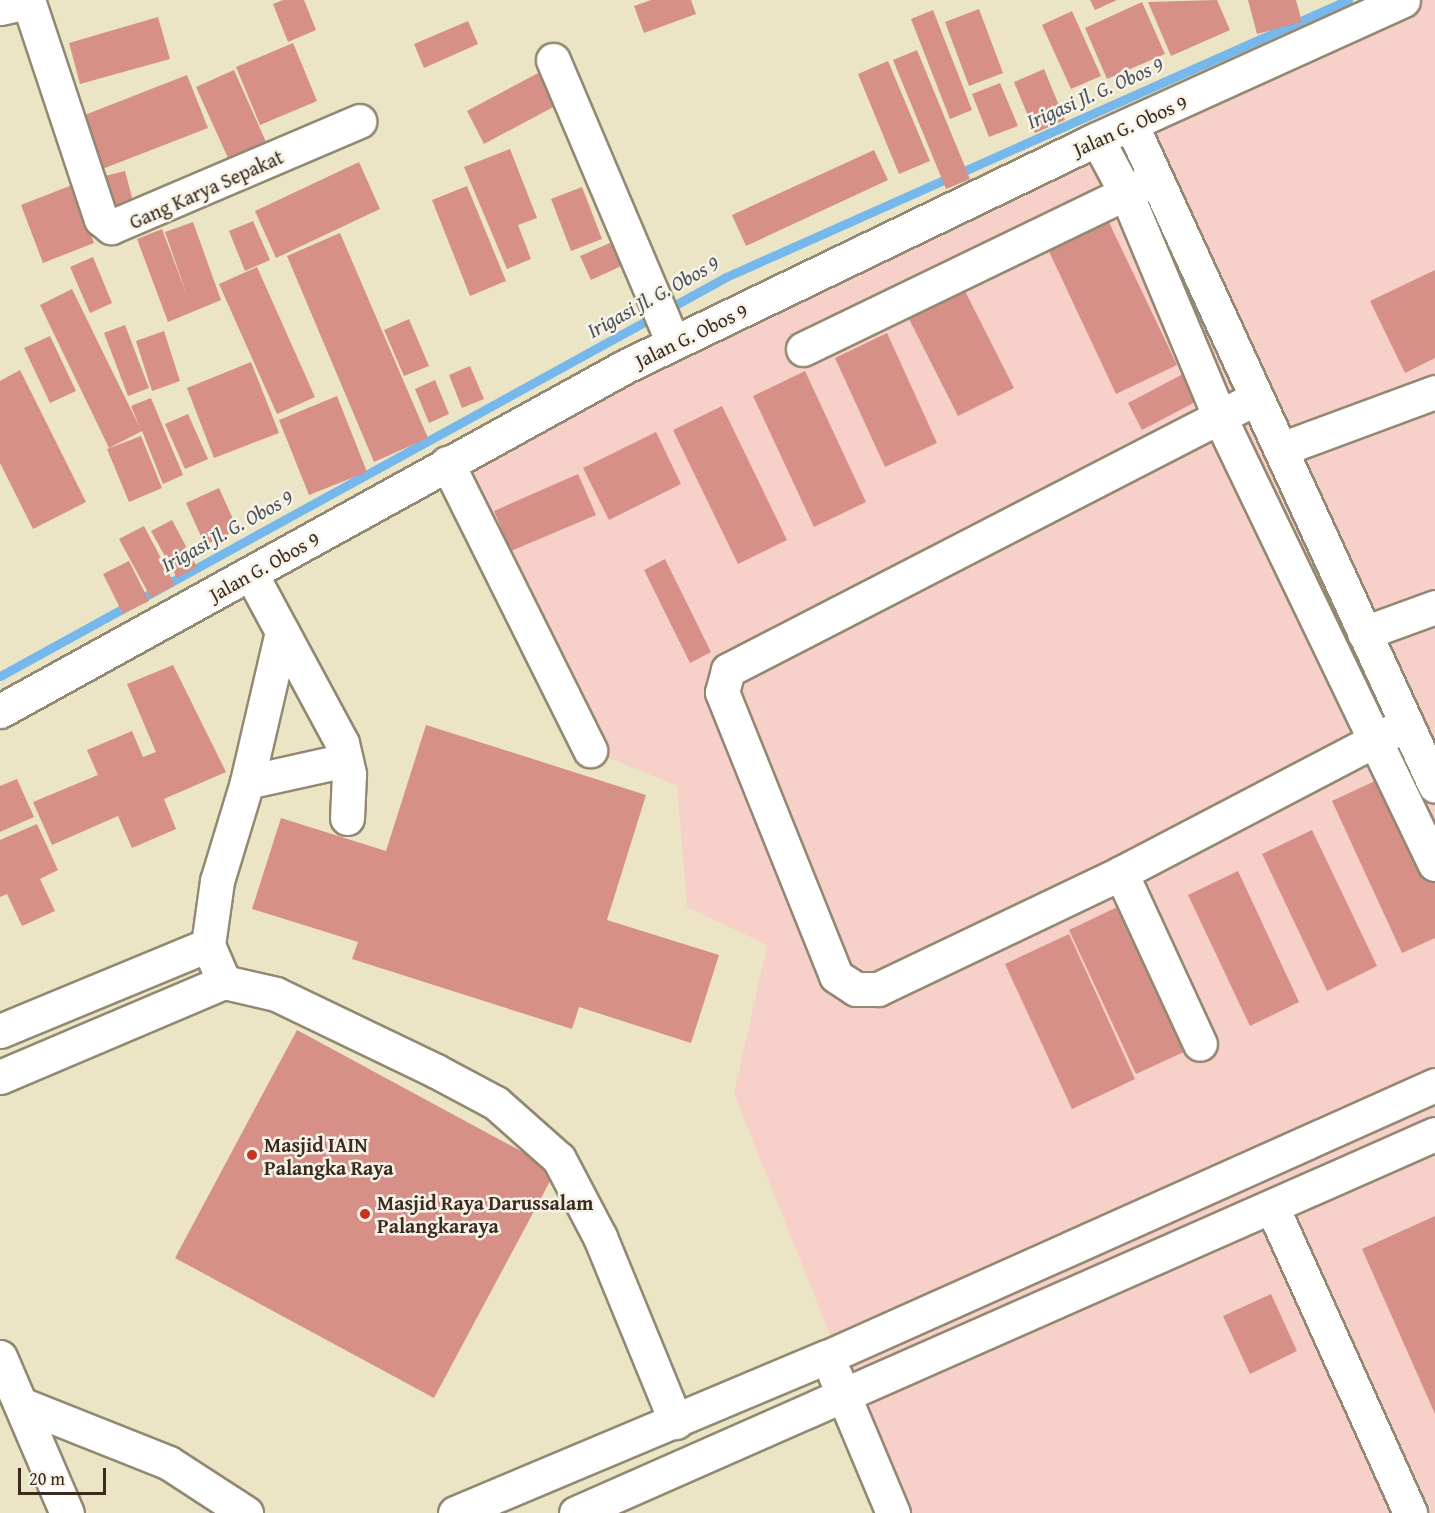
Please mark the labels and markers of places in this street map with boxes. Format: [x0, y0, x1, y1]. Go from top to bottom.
place label: Masjid IAIN Palangka Raya [264, 1132, 394, 1179]
marker: Masjid IAIN Palangka Raya [245, 1148, 259, 1162]
place label: Masjid Raya Darussalam Palangkaraya [377, 1190, 593, 1237]
marker: Masjid Raya Darussalam Palangkaraya [358, 1207, 372, 1221]

